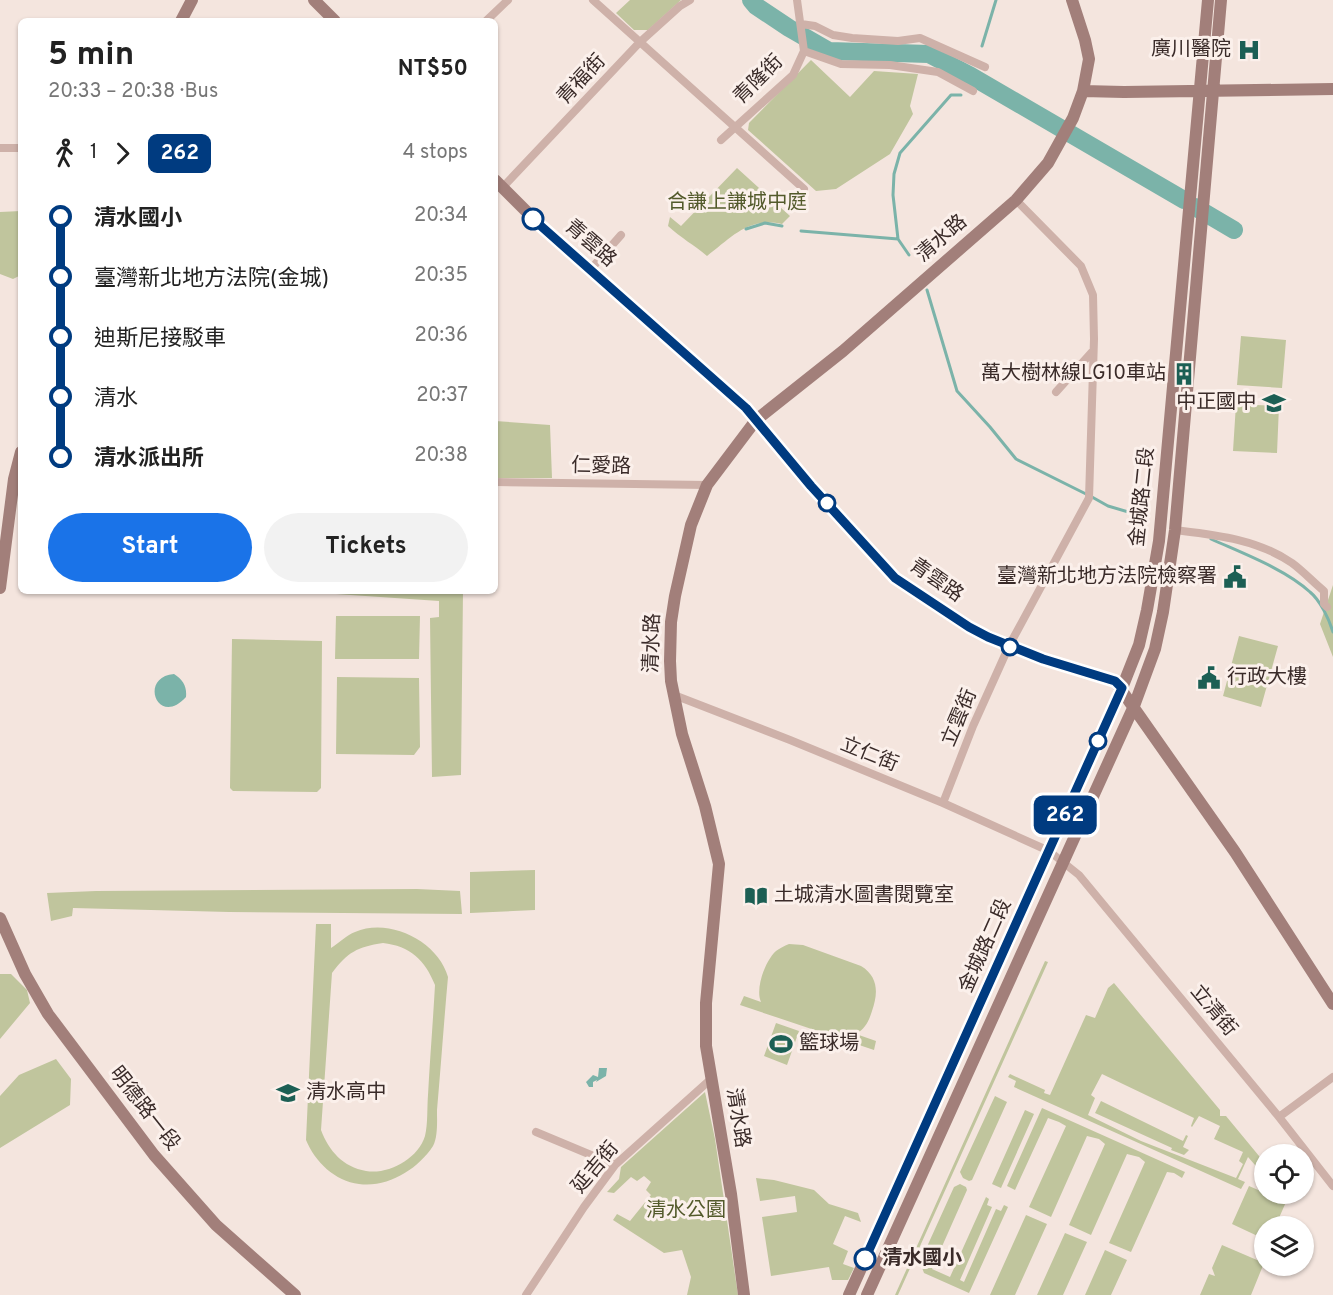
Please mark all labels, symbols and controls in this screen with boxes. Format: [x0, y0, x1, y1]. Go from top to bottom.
text: 5 min [48, 35, 134, 77]
place label: 廣川醫院 [1151, 37, 1231, 63]
hospital icon: 廣川醫院 [1236, 37, 1262, 63]
street label: 青福街 [552, 49, 612, 111]
street label: 青隆街 [729, 50, 789, 110]
text: NT$50 [398, 56, 468, 83]
text: 20:33 – 20:38 · Bus [48, 79, 218, 105]
icon: walk [48, 137, 81, 170]
icon: forward [106, 137, 139, 170]
text: 1 [90, 140, 97, 166]
text: 262 [160, 140, 199, 167]
text: 4 stops [403, 140, 468, 166]
park label: 合謙上謙城中庭 [667, 190, 807, 216]
text: 20:34 [414, 203, 468, 229]
text: 清水國小 [94, 206, 182, 233]
unlabelled marker [522, 208, 544, 230]
street label: 清水路 [911, 210, 973, 268]
street label: 青雲路 [559, 215, 621, 273]
text: 20:35 [414, 263, 468, 289]
text: 臺灣新北地方法院(金城) [94, 266, 329, 293]
text: 20:36 [414, 323, 468, 349]
text: 迪斯尼接駁車 [94, 326, 226, 353]
place label: 萬大樹林線LG10車站 [981, 361, 1166, 387]
building icon: 萬大樹林線LG10車站 [1171, 361, 1197, 387]
text: 20:37 [416, 383, 468, 409]
text: 清水 [94, 386, 138, 413]
place label: 中正國中 [1176, 390, 1256, 416]
school or university icon: 中正國中 [1261, 390, 1287, 416]
text: 20:38 [414, 443, 468, 469]
text: 清水派出所 [94, 446, 204, 473]
street label: 金城路二段 [1125, 446, 1161, 548]
street label: 仁愛路 [571, 453, 631, 481]
unlabelled marker [818, 494, 836, 512]
button: Start [48, 513, 252, 582]
button: Tickets [264, 513, 468, 582]
street label: 青雲路 [904, 553, 968, 609]
place label: 臺灣新北地方法院檢察署 [997, 564, 1217, 590]
public building icon: 臺灣新北地方法院檢察署 [1222, 564, 1248, 590]
street label: 清水路 [639, 613, 667, 673]
unlabelled marker [1001, 638, 1019, 656]
public building icon: 行政大樓 [1196, 665, 1222, 691]
place label: 行政大樓 [1227, 665, 1307, 691]
street label: 立雲街 [936, 685, 984, 751]
street label: 立仁街 [836, 732, 902, 778]
unlabelled marker [1089, 732, 1107, 750]
line badge: 262 [1030, 796, 1100, 834]
text: 262 [1046, 802, 1084, 829]
library icon: 土城清水圖書閱覽室 [743, 883, 769, 909]
place label: 土城清水圖書閱覽室 [774, 883, 954, 909]
street label: 金城路二段 [954, 895, 1018, 997]
street label: 立清街 [1184, 980, 1242, 1042]
sports icon: 籃球場 [768, 1031, 794, 1057]
place label: 籃球場 [799, 1031, 859, 1057]
street label: 明德路一段 [103, 1062, 185, 1156]
school or university icon: 清水高中 [275, 1080, 301, 1106]
place label: 清水高中 [306, 1080, 386, 1106]
street label: 清水路 [719, 1086, 755, 1150]
street label: 延吉街 [567, 1137, 625, 1199]
map controls [1254, 1144, 1314, 1276]
button: locate [1254, 1144, 1314, 1204]
park label: 清水公園 [646, 1198, 726, 1224]
button: layers [1254, 1216, 1314, 1276]
place label: 清水國小 [882, 1246, 962, 1272]
marker: 清水國小 [854, 1248, 876, 1270]

